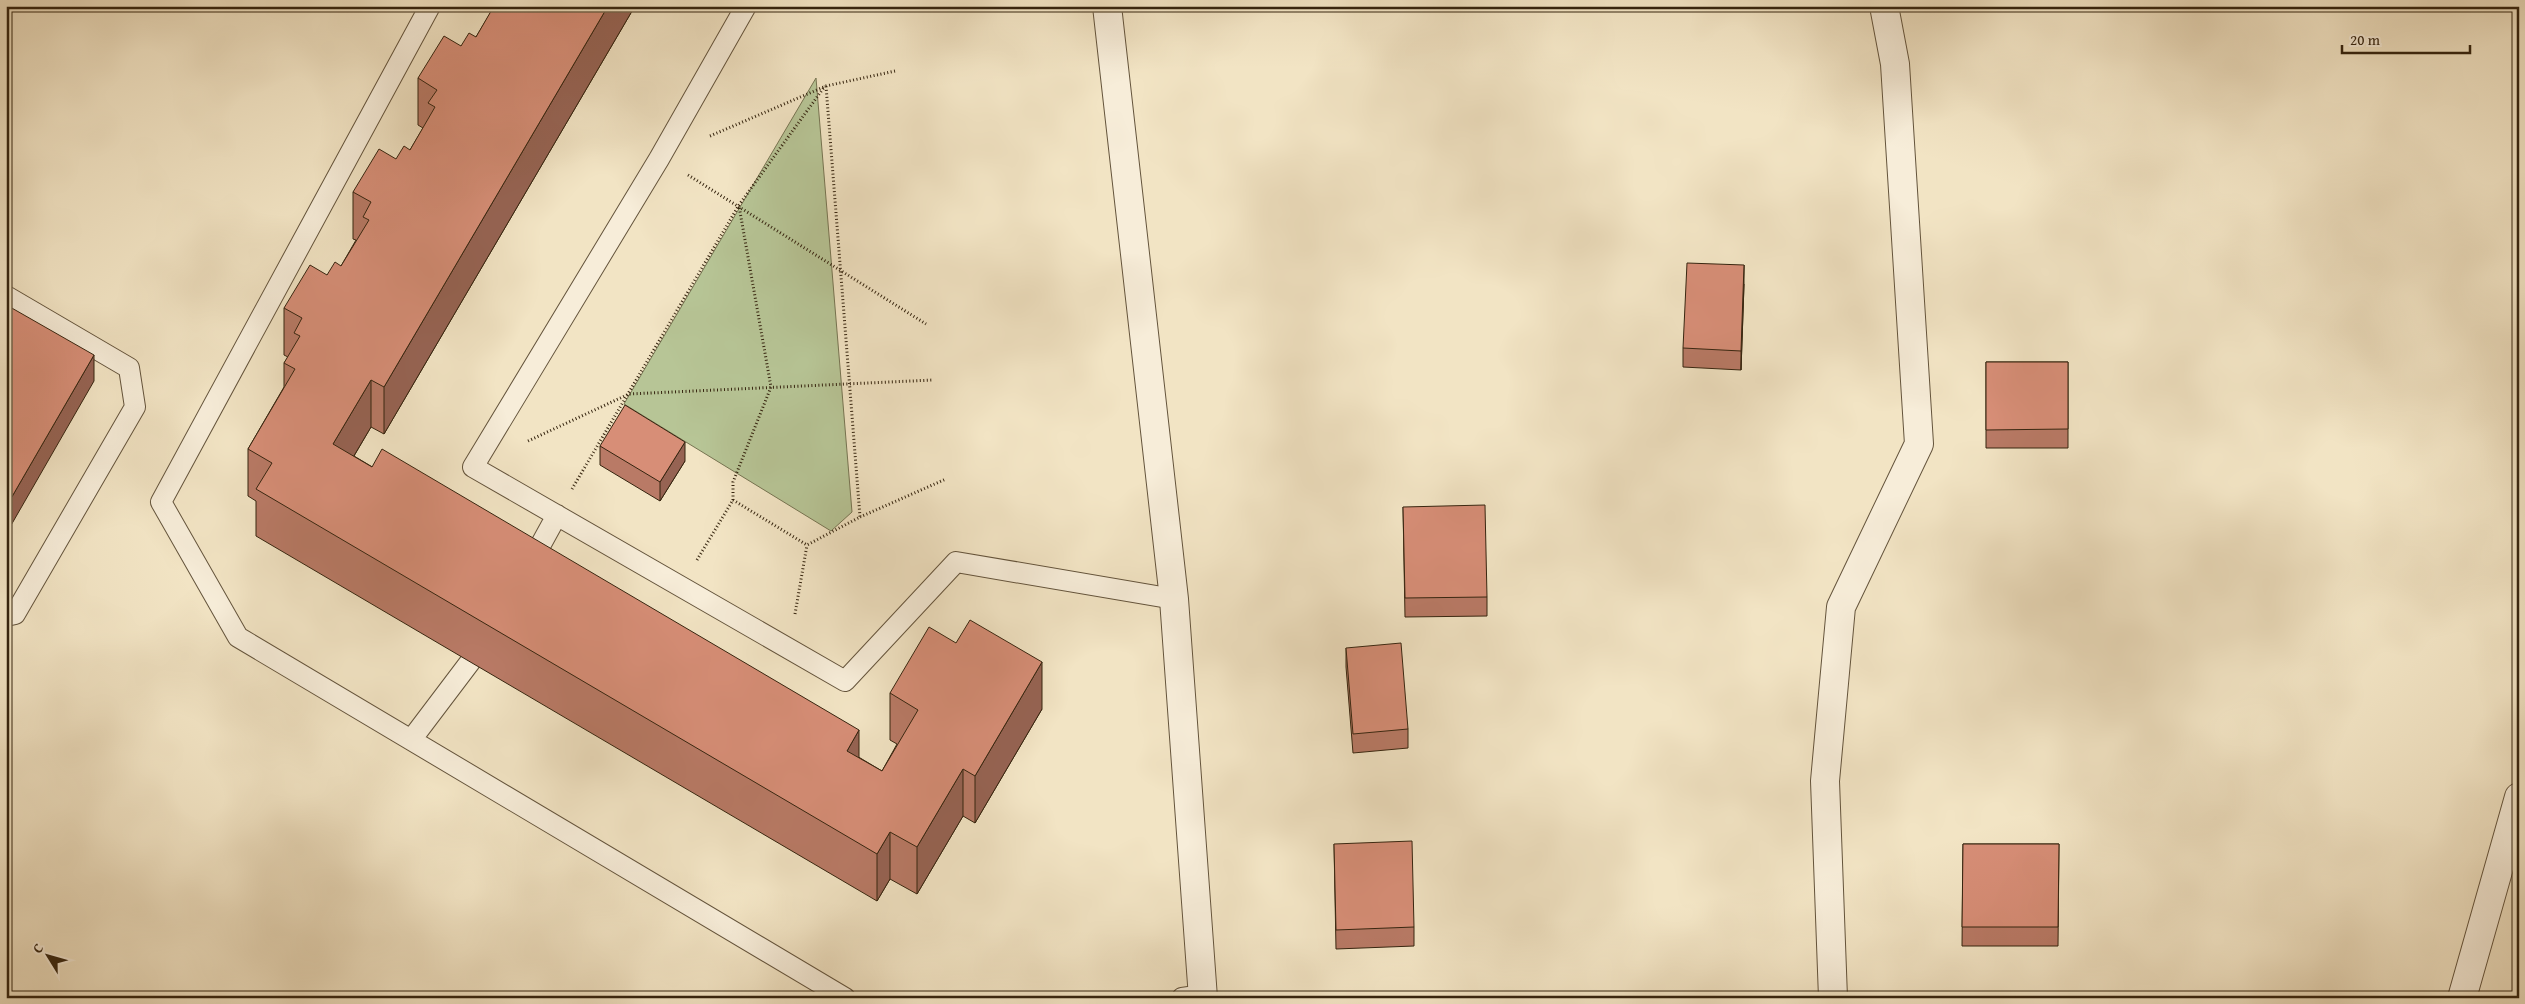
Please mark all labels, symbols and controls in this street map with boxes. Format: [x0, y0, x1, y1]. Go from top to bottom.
scale bar [2342, 22, 2470, 54]
text: 20 m [2350, 29, 2381, 50]
north arrow [22, 932, 72, 982]
text: С [27, 939, 48, 957]

